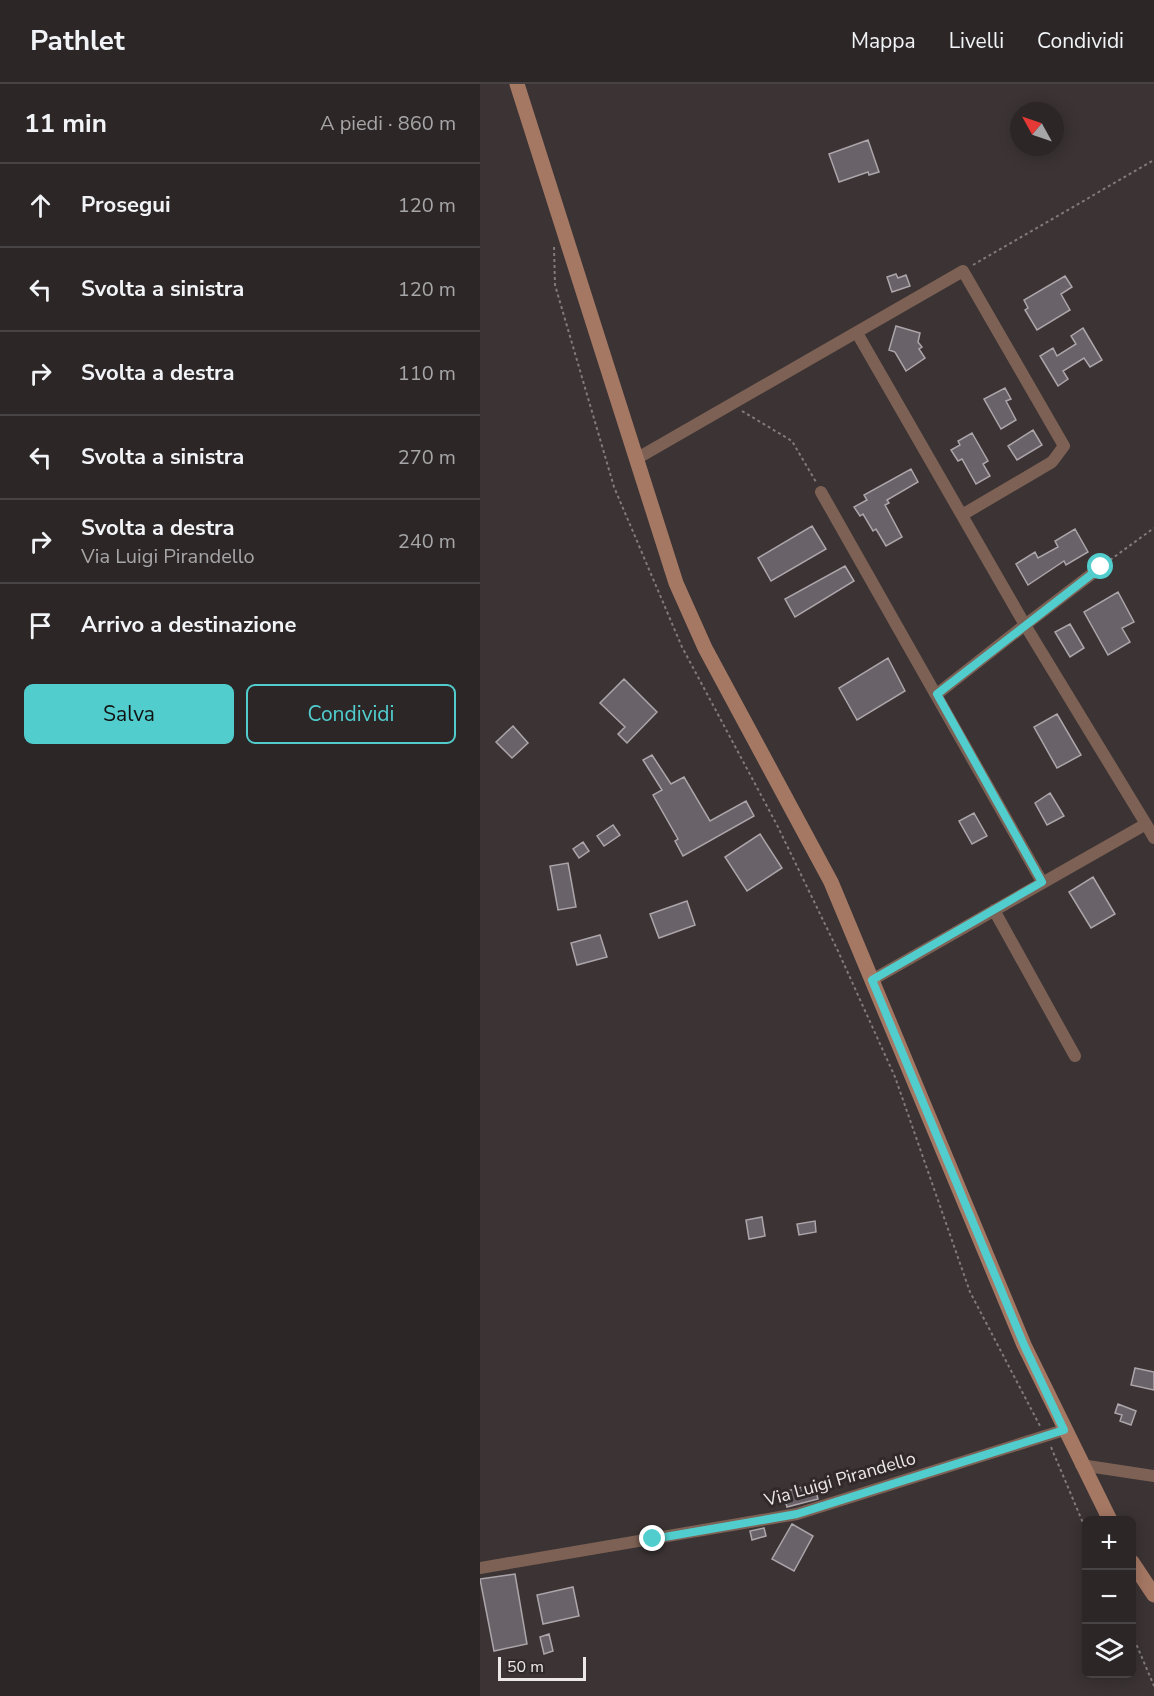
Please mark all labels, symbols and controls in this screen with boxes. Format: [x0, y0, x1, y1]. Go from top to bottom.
text: Pathlet [30, 22, 125, 60]
text: Mappa [851, 27, 916, 55]
text: Livelli [949, 27, 1004, 55]
text: Condividi [1037, 27, 1124, 55]
north arrow [1010, 102, 1064, 156]
text: 11 min [24, 106, 107, 141]
text: A piedi · 860 m [320, 110, 456, 137]
icon: ahead [24, 189, 57, 222]
text: Prosegui [81, 190, 171, 220]
text: 120 m [398, 192, 456, 219]
icon: left [24, 273, 57, 306]
text: Svolta a sinistra [81, 274, 244, 304]
text: 120 m [398, 276, 456, 303]
icon: right [24, 357, 57, 390]
text: Svolta a destra [81, 358, 235, 388]
text: 110 m [398, 360, 456, 387]
icon: left [24, 441, 57, 474]
text: Svolta a sinistra [81, 442, 244, 472]
text: 270 m [398, 444, 456, 471]
text: Svolta a destra [81, 513, 235, 543]
icon: right [24, 525, 57, 558]
text: 240 m [398, 528, 456, 555]
text: Via Luigi Pirandello [81, 543, 255, 570]
route start [1087, 553, 1113, 579]
icon: arrive [24, 609, 57, 642]
text: Arrivo a destinazione [81, 610, 296, 640]
button: Salva [24, 684, 234, 744]
button: Condividi [246, 684, 456, 744]
street label: Via Luigi Pirandello [761, 1446, 918, 1512]
map controls [1082, 1516, 1136, 1678]
button: + [1082, 1516, 1136, 1570]
route end [639, 1525, 665, 1551]
button: − [1082, 1570, 1136, 1624]
button: layers [1082, 1624, 1136, 1678]
scale bar [498, 1654, 586, 1682]
text: 50 m [507, 1656, 544, 1678]

